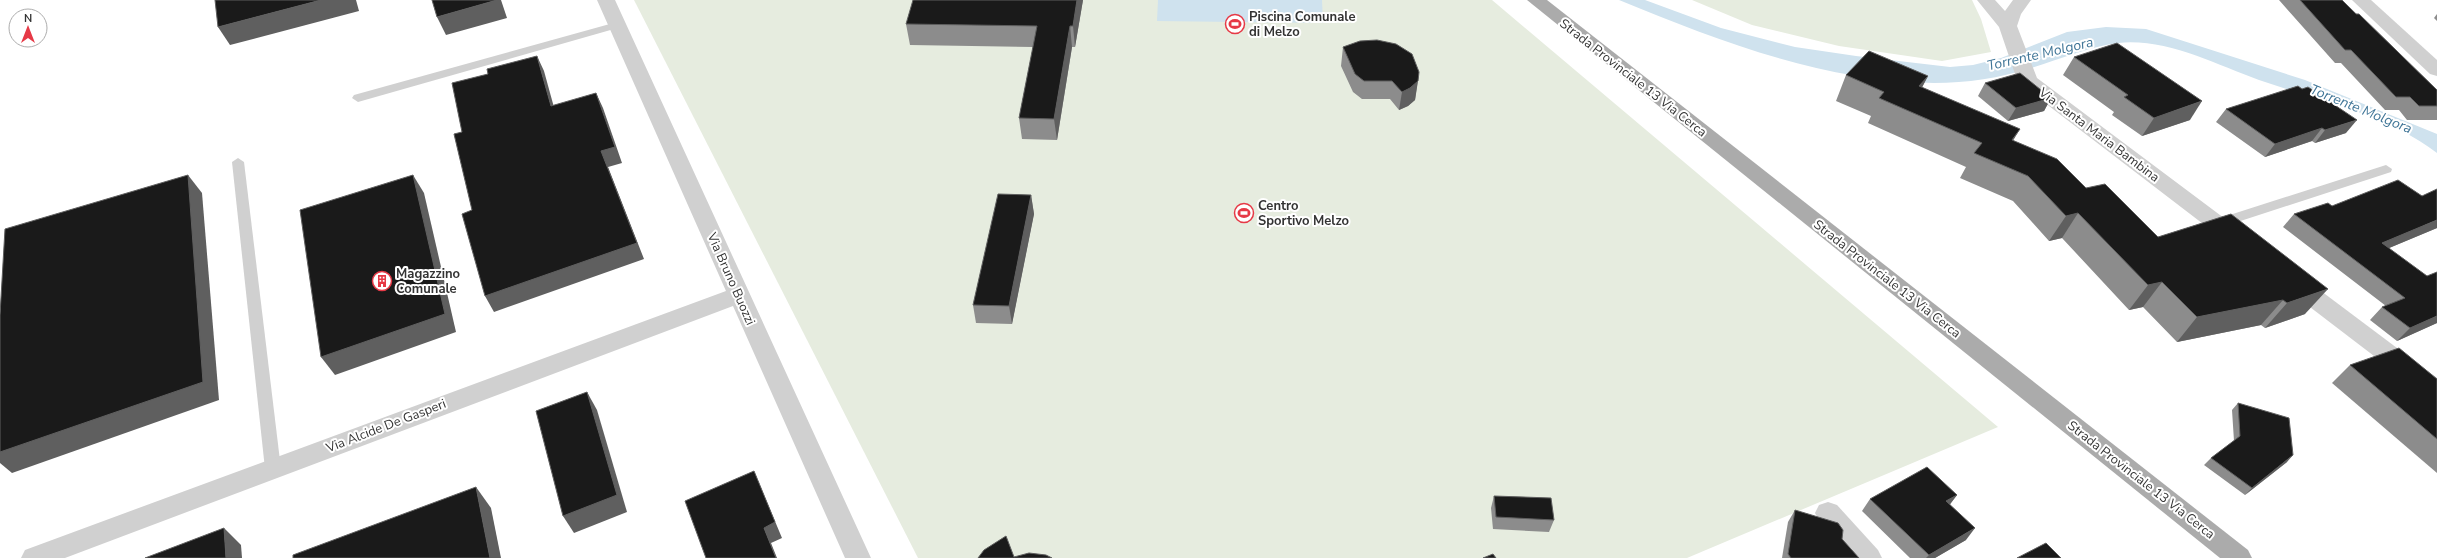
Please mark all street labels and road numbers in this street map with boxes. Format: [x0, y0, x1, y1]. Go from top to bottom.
street label: Strada Provinciale 13 Via Cerca [1556, 15, 1710, 141]
street label: Via Santa Maria Bambina [2034, 83, 2163, 186]
street label: Strada Provinciale 13 Via Cerca [1810, 216, 1964, 342]
street label: Via Bruno Buozzi [702, 229, 759, 328]
street label: Via Alcide De Gasperi [323, 395, 449, 458]
street label: Strada Provinciale 13 Via Cerca [2064, 417, 2218, 543]

